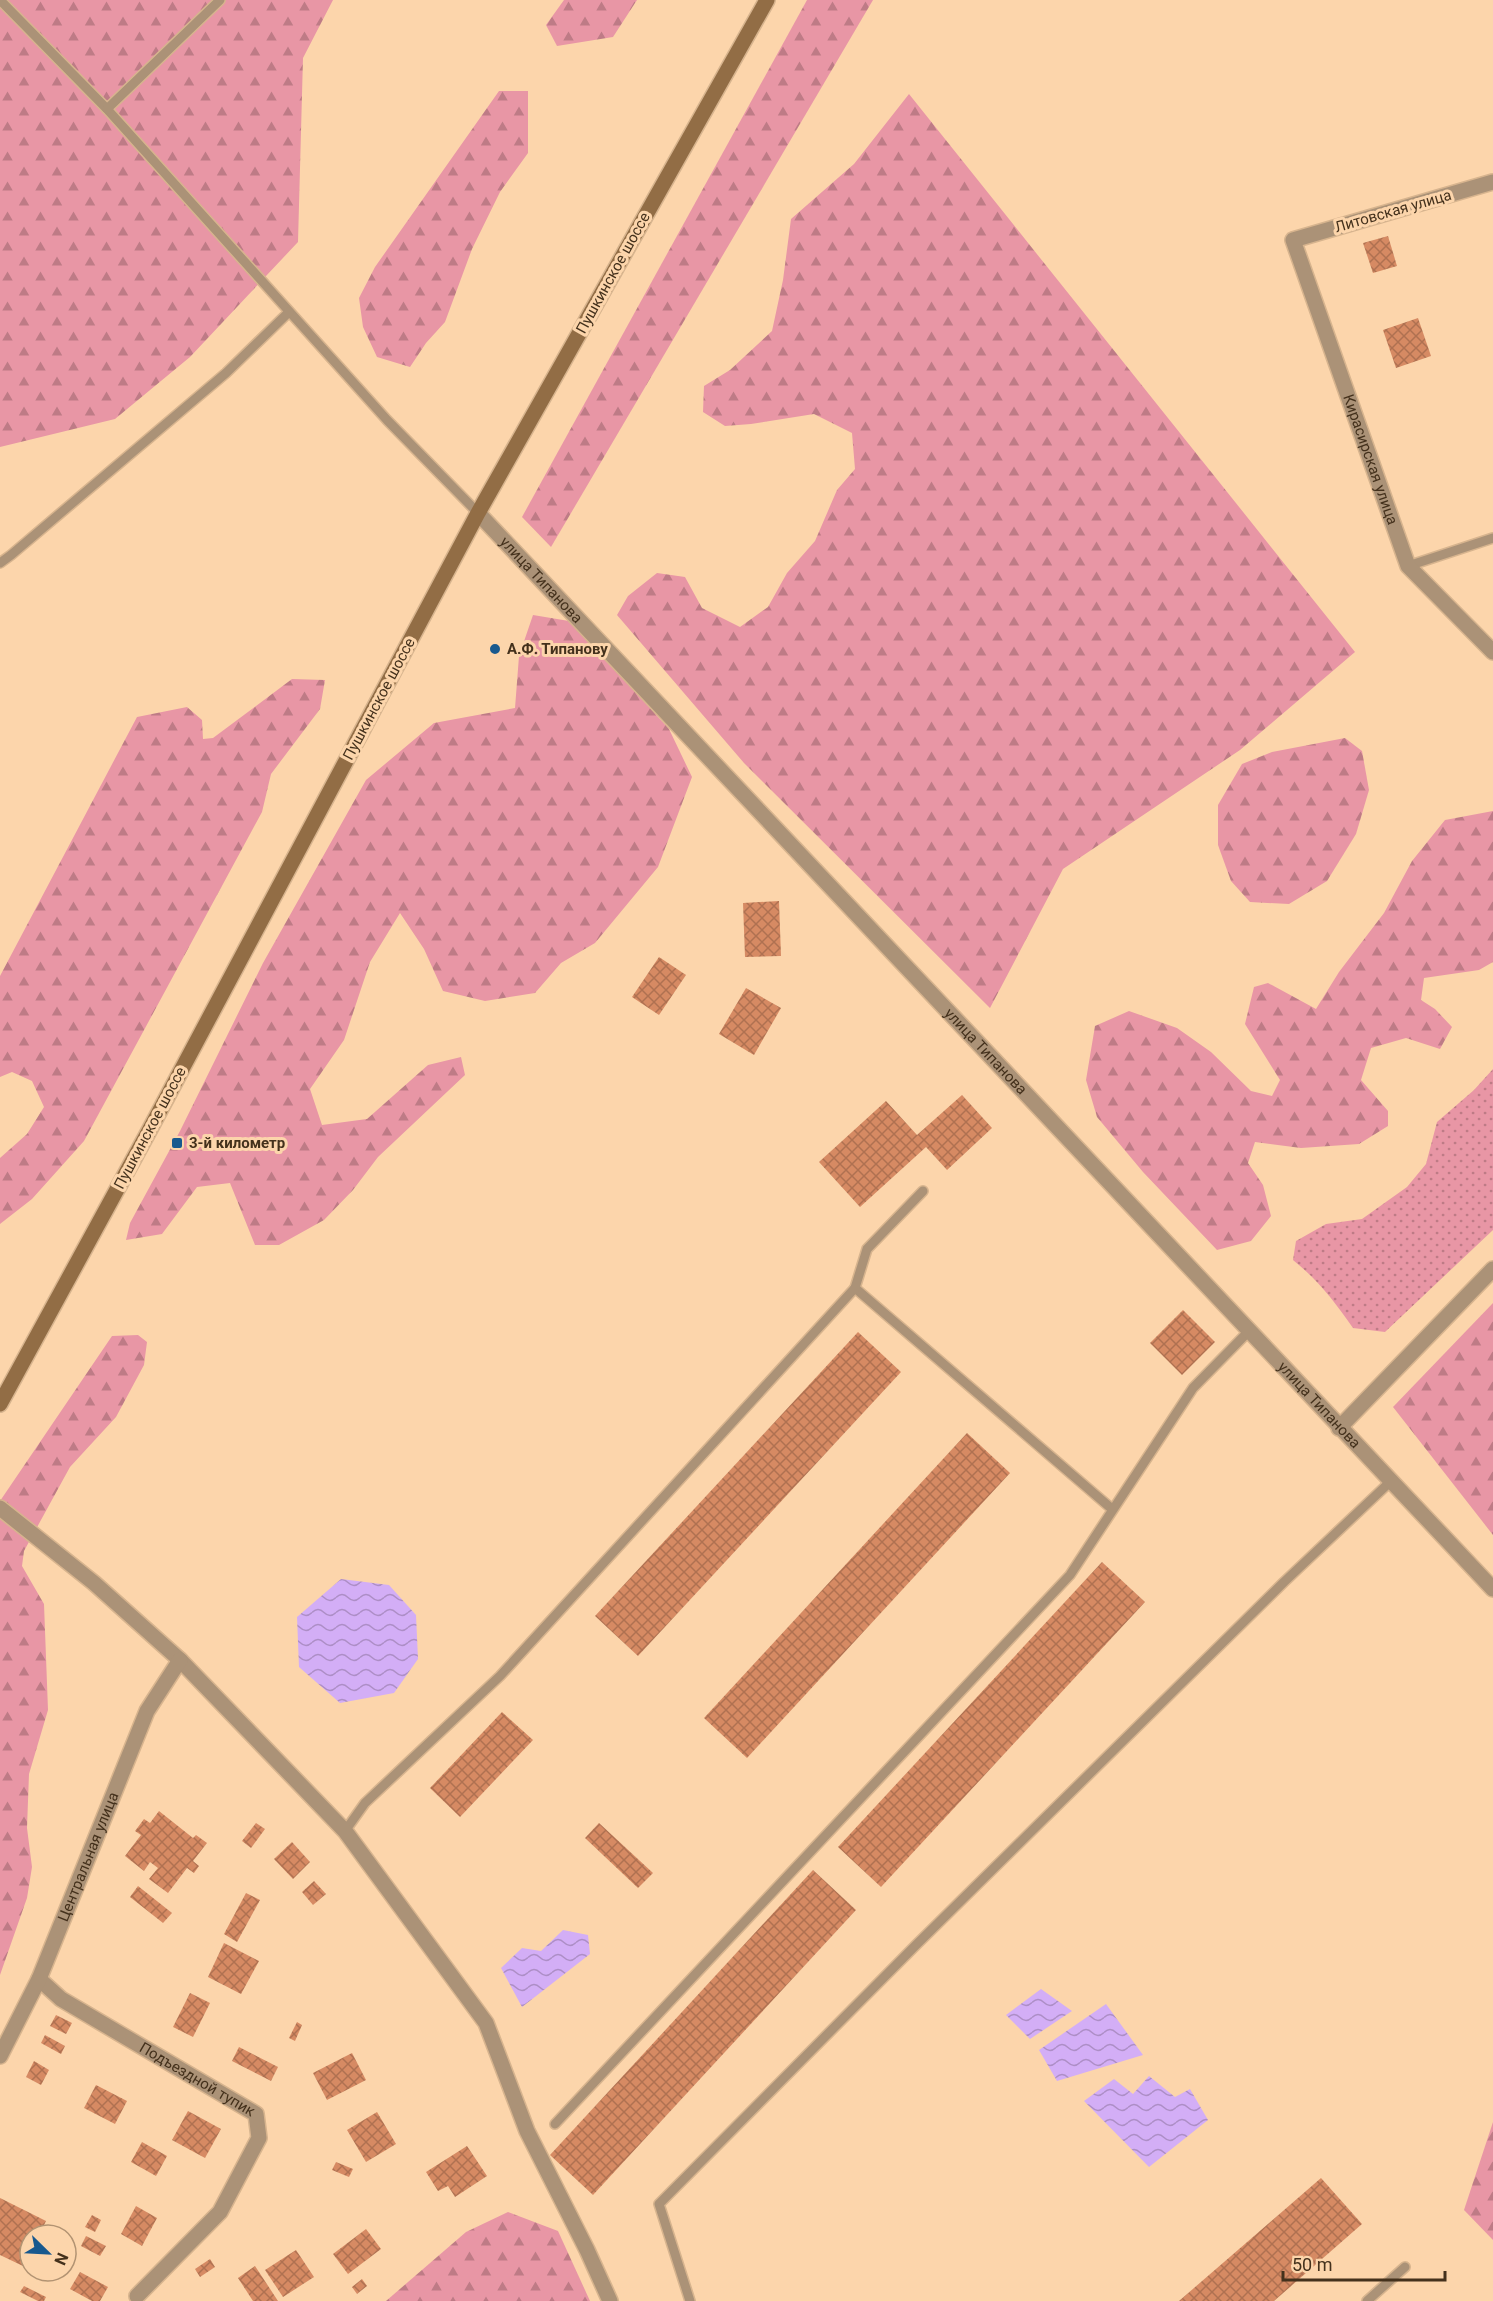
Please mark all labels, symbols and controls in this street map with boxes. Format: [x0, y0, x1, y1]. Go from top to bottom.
street label: Литовская улица [1333, 186, 1453, 236]
street label: Пушкинское шоссе [572, 209, 654, 337]
street label: Кирасирская улица [1339, 392, 1402, 527]
street label: улица Типанова [496, 533, 586, 627]
street label: Пушкинское шоссе [339, 635, 419, 763]
place label: А.Ф. Типанову [507, 640, 608, 658]
marker: А.Ф. Типанову [488, 642, 502, 656]
street label: улица Типанова [941, 1004, 1031, 1098]
street label: Пушкинское шоссе [110, 1064, 190, 1192]
place label: 3-й километр [189, 1134, 285, 1152]
marker: 3-й километр [170, 1136, 184, 1150]
street label: улица Типанова [1274, 1358, 1364, 1452]
street label: Центральная улица [54, 1789, 122, 1924]
street label: Подъездной тупик [136, 2038, 258, 2120]
north arrow [18, 2223, 78, 2283]
scale bar [1283, 2244, 1445, 2282]
text: N [50, 2250, 72, 2268]
text: 50 m [1292, 2254, 1332, 2275]

